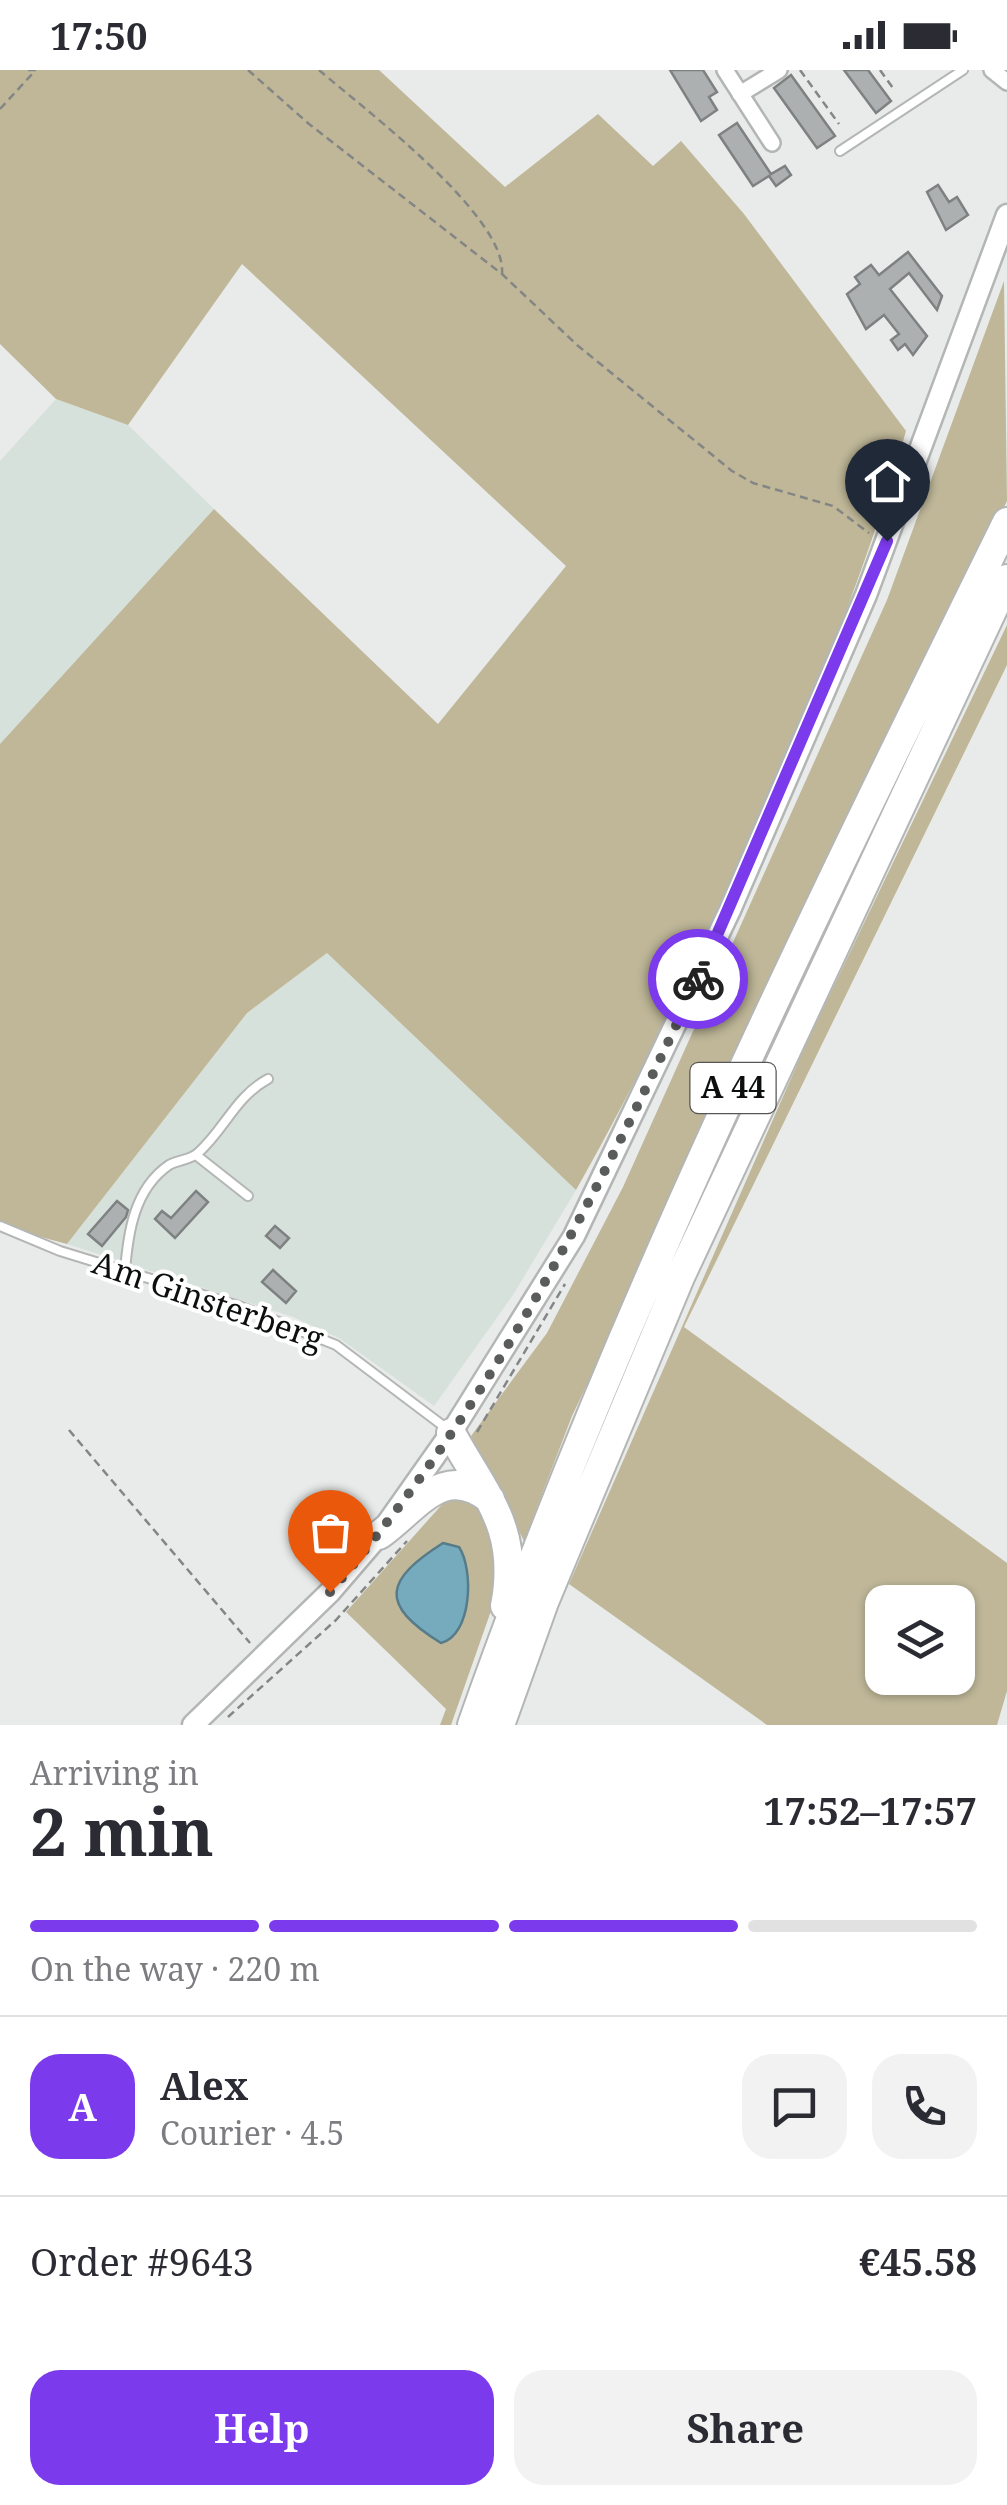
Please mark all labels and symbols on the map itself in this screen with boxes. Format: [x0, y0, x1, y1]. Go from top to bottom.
pin [845, 439, 930, 542]
courier [648, 929, 748, 1029]
road number: A 44 [690, 1063, 776, 1113]
street label: Am Ginsterberg [87, 1240, 330, 1359]
pin [288, 1490, 373, 1593]

